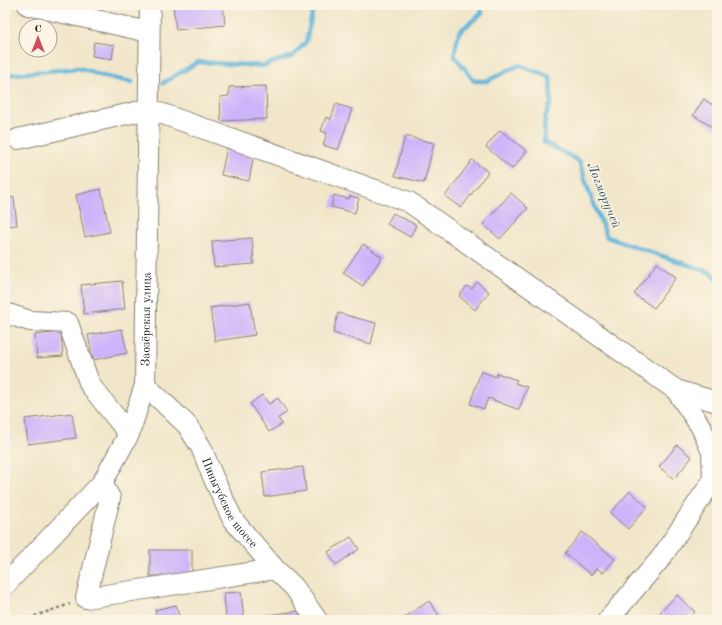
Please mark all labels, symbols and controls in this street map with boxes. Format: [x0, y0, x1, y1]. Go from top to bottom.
north arrow [18, 18, 58, 58]
text: С [34, 24, 42, 35]
water label: Логморучей [585, 161, 623, 231]
street label: Заозёрская улица [140, 272, 153, 366]
street label: Пиньгубское шоссе [199, 456, 259, 551]

